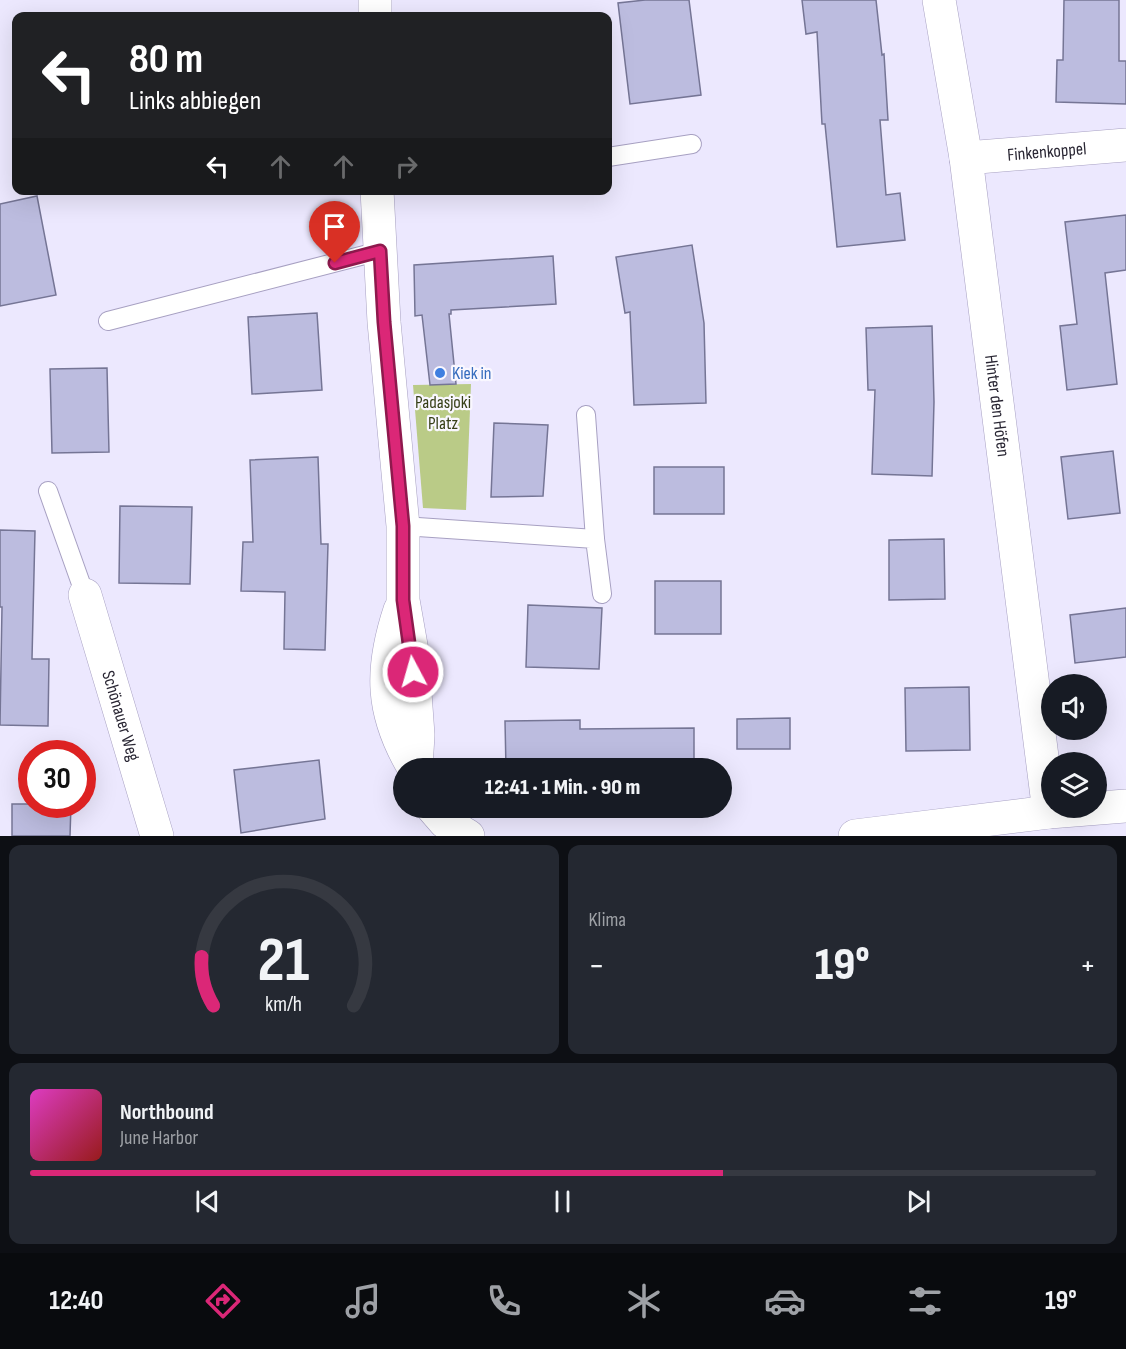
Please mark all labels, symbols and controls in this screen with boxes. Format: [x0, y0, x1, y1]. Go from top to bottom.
text: 80 m [129, 34, 203, 85]
icon: left [30, 36, 108, 114]
text: Links abbiegen [129, 85, 261, 117]
street label: Finkenkoppel [1006, 138, 1087, 165]
icon: left [201, 150, 234, 183]
icon: ahead [264, 150, 297, 183]
icon: ahead [327, 150, 360, 183]
icon: right [390, 150, 423, 183]
pin [309, 201, 360, 263]
icon: arrive [318, 210, 351, 243]
street label: Hinter den Höfen [981, 353, 1014, 458]
place label: Kiek in [452, 363, 492, 384]
marker: Kiek in [433, 366, 447, 380]
park label: Padasjoki Platz [415, 392, 471, 434]
position arrow [381, 640, 445, 704]
street label: Schönauer Weg [98, 668, 145, 764]
map controls [1041, 674, 1107, 818]
button: sound [1041, 674, 1107, 740]
speed limit sign: 30 [18, 740, 96, 818]
button: layers [1041, 752, 1107, 818]
text: 12:41 · 1 Min. · 90 m [485, 774, 640, 801]
text: Klima [589, 908, 626, 932]
text: 21 [258, 924, 310, 999]
text: 19° [815, 938, 870, 993]
text: − [589, 946, 605, 986]
text: + [1080, 946, 1096, 986]
text: km/h [265, 993, 302, 1018]
text: Northbound [120, 1099, 214, 1126]
text: June Harbor [120, 1126, 198, 1150]
icon: previous [191, 1185, 224, 1218]
icon: pause [546, 1185, 579, 1218]
icon: next [902, 1185, 935, 1218]
icon: directions [202, 1280, 244, 1322]
icon: music [342, 1280, 384, 1322]
icon: phone [483, 1280, 525, 1322]
icon: climate [623, 1280, 665, 1322]
icon: car [764, 1280, 806, 1322]
icon: filters [904, 1280, 946, 1322]
text: 12:40 [49, 1285, 103, 1317]
text: 19° [1045, 1285, 1077, 1317]

